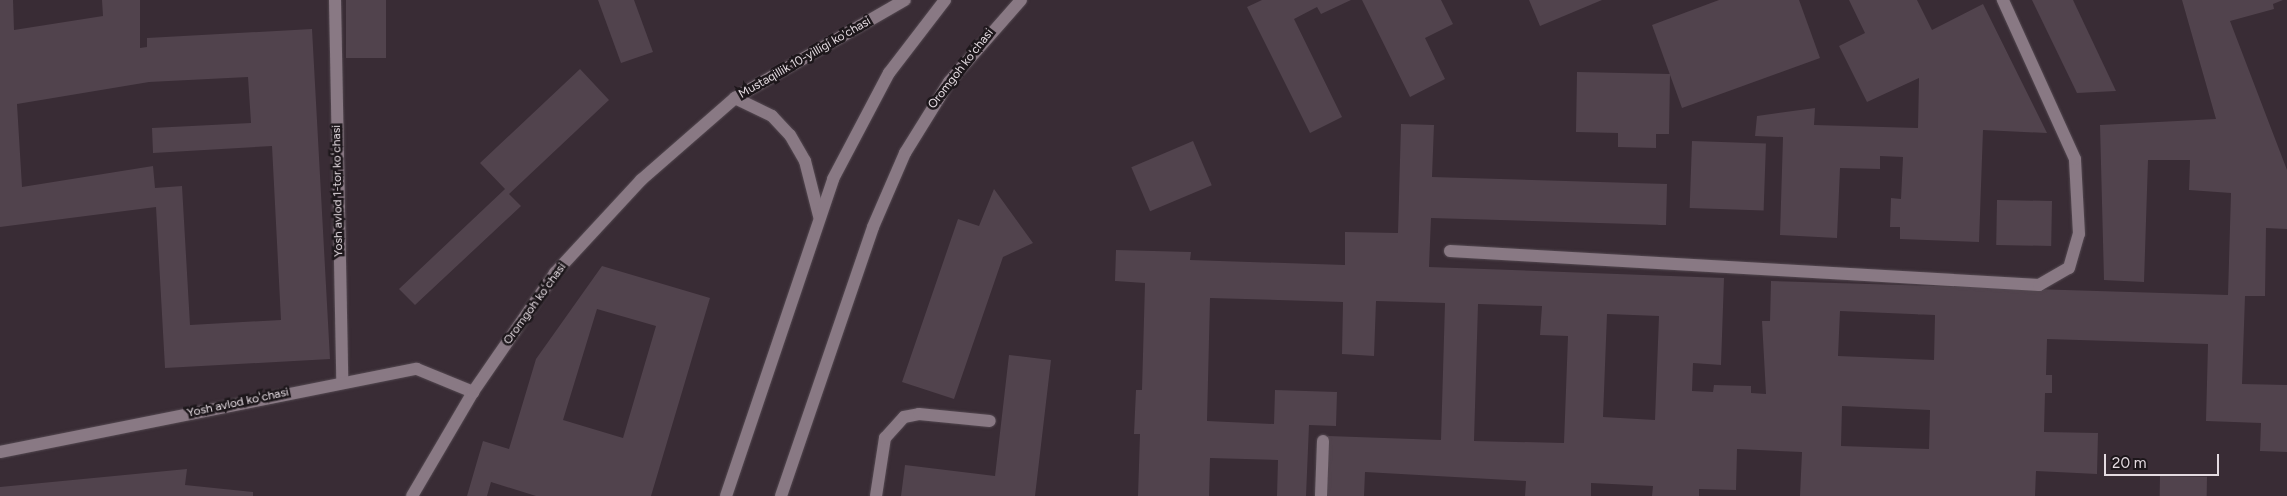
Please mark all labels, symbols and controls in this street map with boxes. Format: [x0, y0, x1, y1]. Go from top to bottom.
street label: Mustaqillik 10-yilligi ko'chasi [736, 14, 874, 102]
street label: Oromgoh koʻchasi [925, 26, 997, 112]
street label: Yosh avlod 1-tor koʻchasi [330, 125, 346, 257]
street label: Oromgoh koʻchasi [501, 260, 569, 348]
street label: Yosh avlod koʻchasi [186, 385, 290, 421]
scale bar [2107, 444, 2222, 476]
text: 20 m [2112, 454, 2146, 472]

